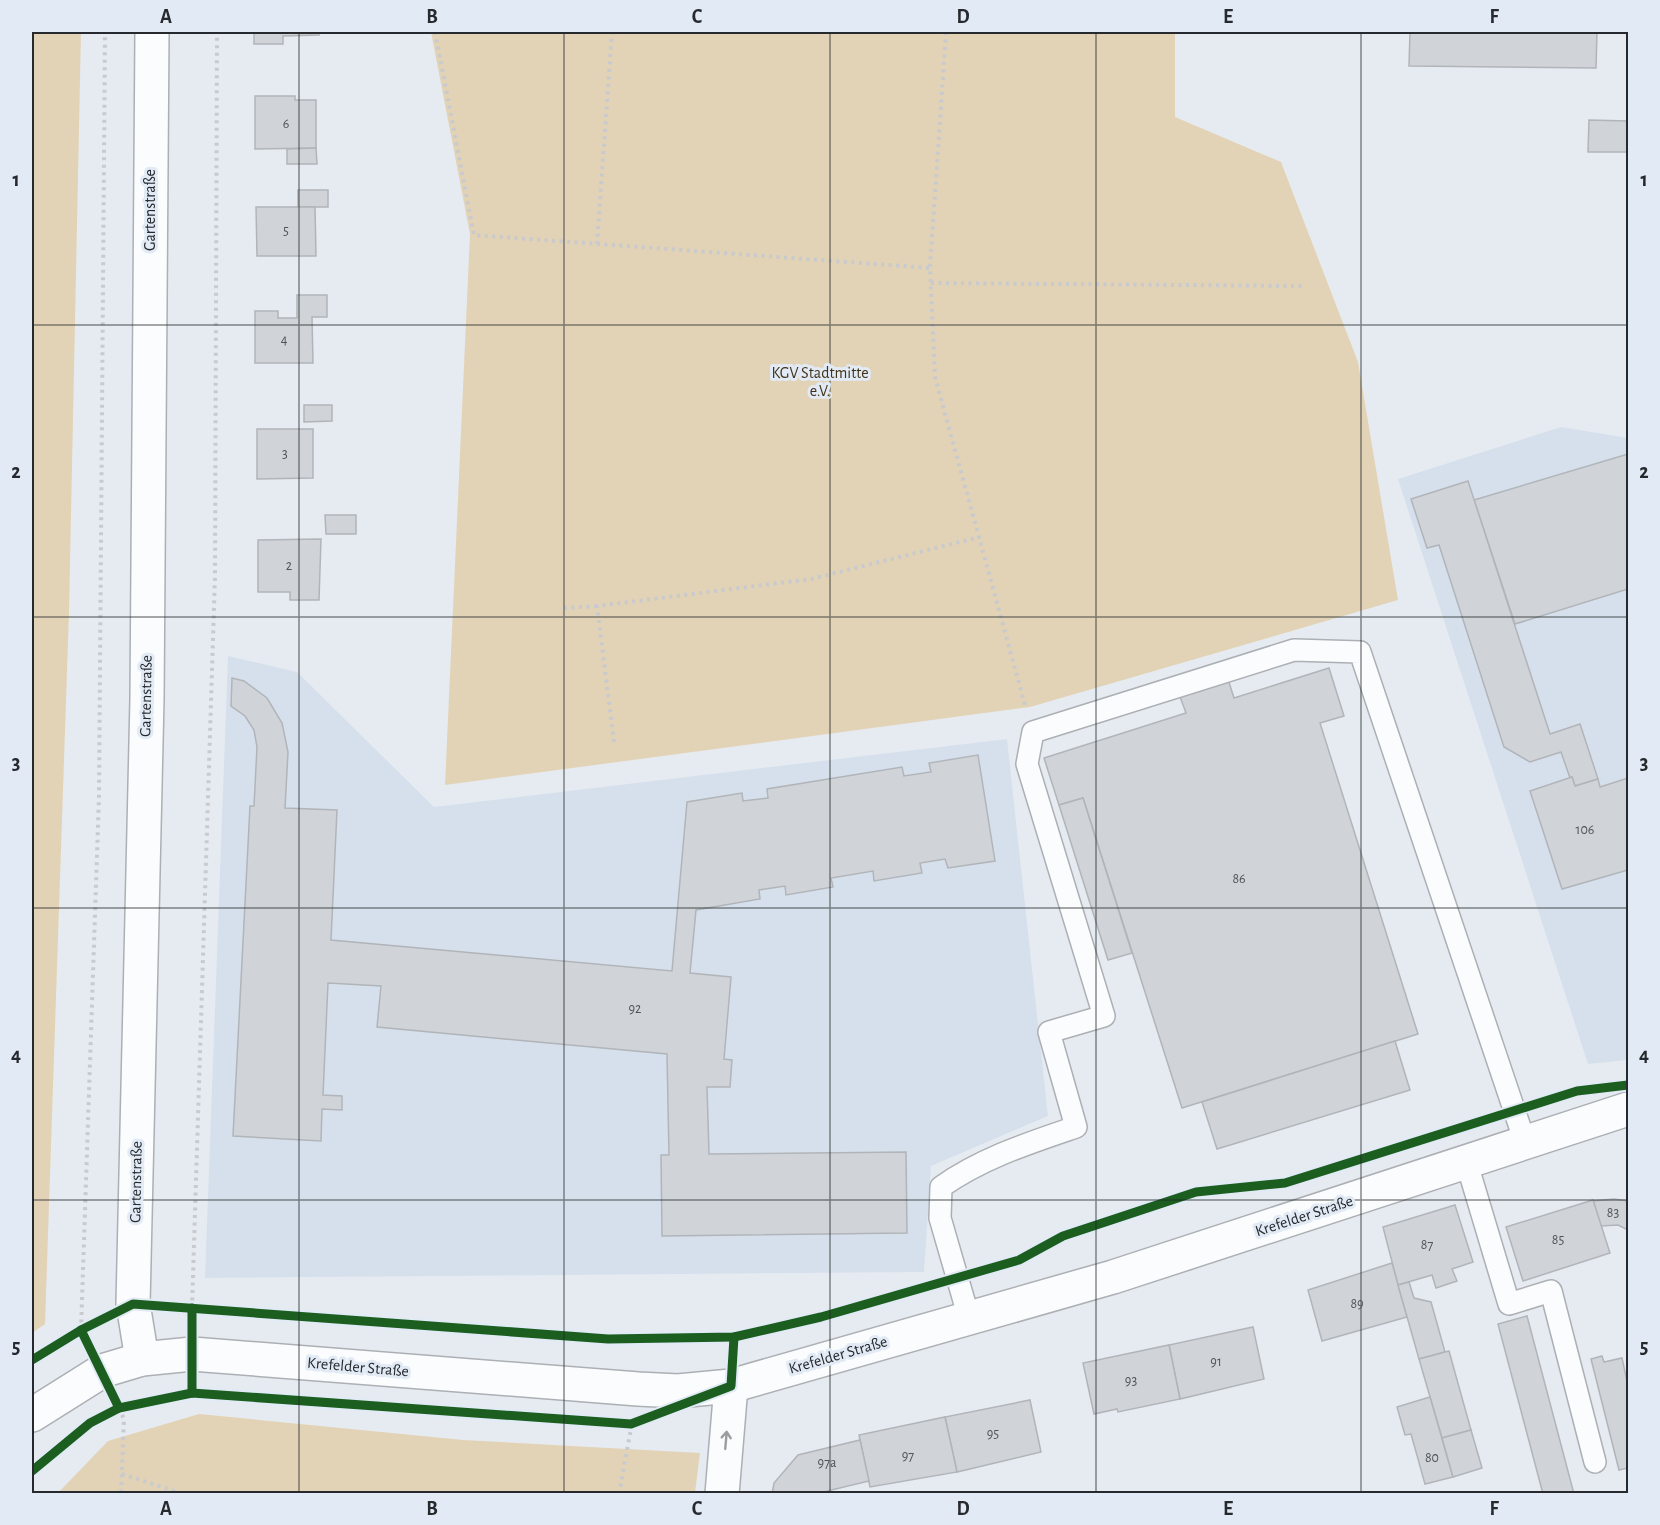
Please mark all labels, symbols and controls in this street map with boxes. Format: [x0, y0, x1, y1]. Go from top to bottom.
text: A [160, 7, 172, 27]
text: B [426, 7, 438, 27]
text: C [692, 7, 703, 27]
text: D [956, 7, 970, 27]
text: E [1223, 7, 1233, 27]
text: F [1489, 7, 1499, 27]
house number: 6 [283, 117, 289, 131]
street label: Gartenstraße [142, 169, 158, 251]
text: 1 [12, 170, 20, 190]
text: 1 [1640, 170, 1648, 190]
house number: 5 [283, 224, 289, 238]
house number: 4 [281, 333, 288, 347]
park label: KGV Stadtmitte e.V. [771, 365, 869, 399]
house number: 3 [282, 447, 288, 461]
text: 2 [11, 462, 21, 482]
text: 2 [1639, 462, 1649, 482]
house number: 2 [286, 559, 292, 573]
street label: Gartenstraße [137, 655, 155, 737]
text: 3 [12, 753, 20, 773]
text: 3 [1640, 753, 1648, 773]
house number: 106 [1576, 823, 1594, 837]
house number: 86 [1232, 872, 1246, 886]
house number: 92 [629, 1002, 641, 1016]
text: 4 [11, 1045, 21, 1065]
text: 4 [1639, 1045, 1649, 1065]
street label: Gartenstraße [127, 1141, 145, 1223]
street label: Krefelder Straße [1253, 1193, 1355, 1239]
house number: 83 [1607, 1206, 1619, 1220]
house number: 85 [1552, 1233, 1564, 1247]
house number: 87 [1421, 1238, 1433, 1252]
house number: 89 [1350, 1297, 1364, 1311]
street label: Krefelder Straße [787, 1333, 889, 1377]
text: 5 [12, 1337, 20, 1357]
text: 5 [1640, 1337, 1648, 1357]
street label: Krefelder Straße [307, 1355, 409, 1379]
house number: 91 [1210, 1355, 1222, 1369]
house number: 93 [1125, 1374, 1137, 1388]
house number: 95 [987, 1427, 999, 1441]
one-way arrow [721, 1430, 732, 1450]
house number: 97 [902, 1449, 914, 1463]
house number: 80 [1425, 1451, 1439, 1465]
house number: 97a [818, 1456, 837, 1470]
text: A [160, 1499, 172, 1519]
text: B [426, 1499, 438, 1519]
text: C [692, 1499, 703, 1519]
text: D [956, 1499, 970, 1519]
text: E [1223, 1499, 1233, 1519]
text: F [1489, 1499, 1499, 1519]

